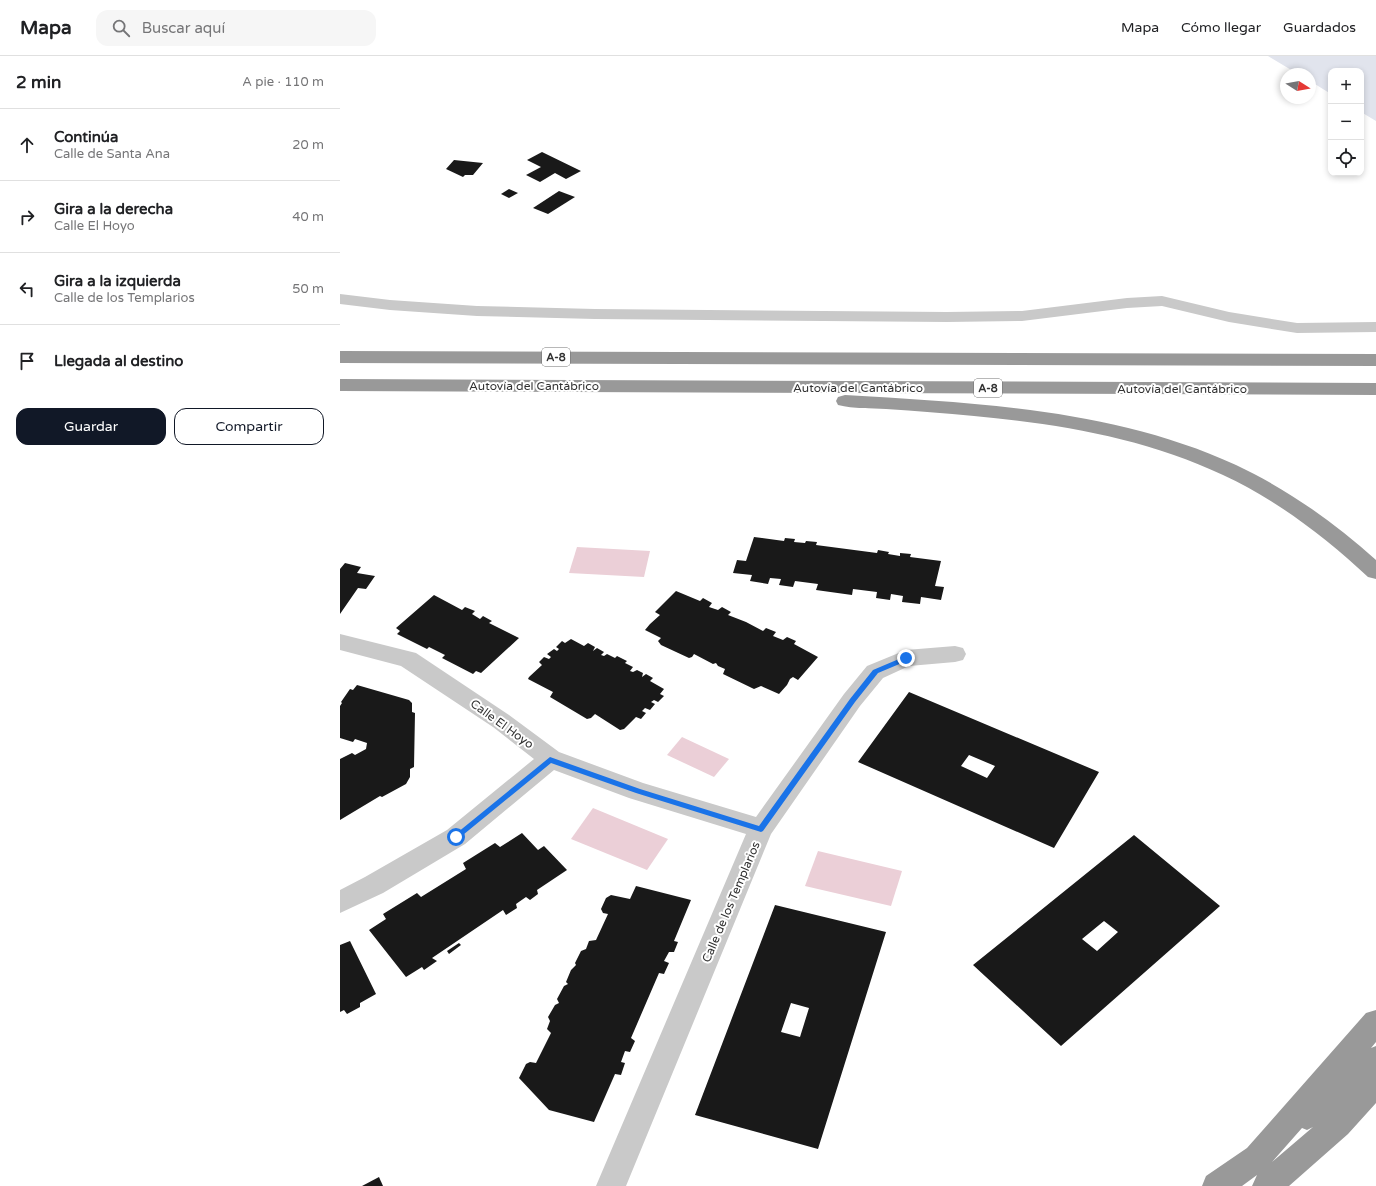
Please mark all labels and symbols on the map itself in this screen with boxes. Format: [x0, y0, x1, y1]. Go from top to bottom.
north arrow [1280, 68, 1316, 104]
road number: A-8 [542, 348, 570, 366]
street label: Autovía del Cantábrico [469, 379, 599, 393]
road number: A-8 [974, 379, 1002, 397]
street label: Autovía del Cantábrico [793, 381, 923, 395]
street label: Autovía del Cantábrico [1117, 382, 1247, 396]
route end [897, 649, 915, 667]
street label: Calle El Hoyo [468, 696, 536, 752]
route start [447, 828, 465, 846]
street label: Calle de los Templarios [699, 839, 763, 965]

